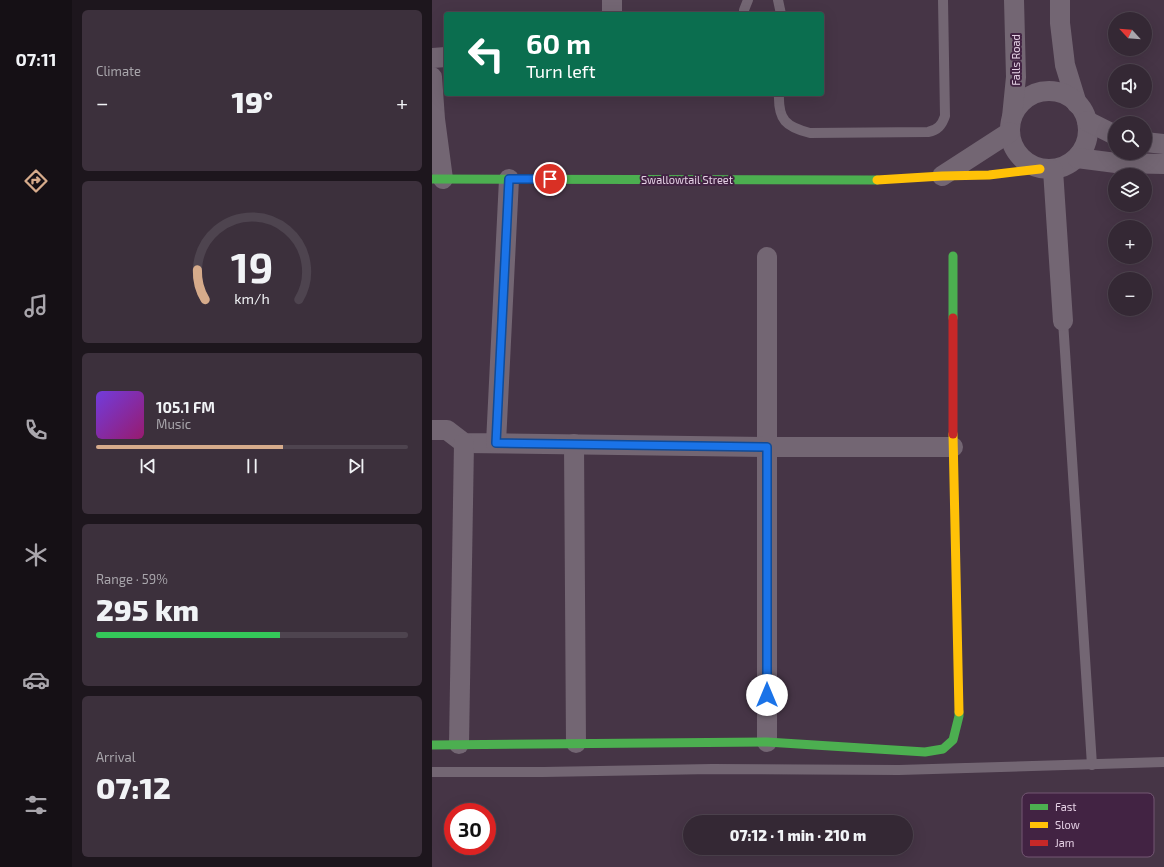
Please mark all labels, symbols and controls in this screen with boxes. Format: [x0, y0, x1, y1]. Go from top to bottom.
north arrow [1108, 12, 1152, 56]
map controls [1108, 12, 1152, 316]
text: 60 m [526, 26, 591, 60]
icon: left [460, 28, 512, 80]
street label: Falls Road [1009, 34, 1022, 86]
text: 07:11 [15, 48, 57, 70]
text: Turn left [526, 60, 596, 82]
text: Climate [96, 63, 141, 79]
button: sound [1108, 64, 1152, 108]
text: 19° [232, 83, 273, 119]
text: − [96, 89, 109, 115]
text: + [396, 89, 408, 115]
button: search [1108, 116, 1152, 160]
pin [533, 162, 567, 196]
icon: directions [22, 167, 50, 195]
icon: arrive [539, 168, 561, 190]
button: layers [1108, 168, 1152, 212]
street label: Swallowtail Street [641, 173, 733, 186]
button: + [1108, 220, 1152, 264]
text: 19 [231, 241, 273, 291]
button: − [1108, 272, 1152, 316]
text: km/h [234, 290, 270, 307]
icon: music [22, 292, 50, 320]
text: 105.1 FM [156, 398, 215, 416]
icon: phone [22, 416, 50, 444]
text: Music [156, 416, 191, 432]
icon: previous [137, 455, 159, 477]
icon: pause [241, 455, 263, 477]
icon: next [345, 455, 367, 477]
icon: climate [22, 541, 50, 569]
text: Range · 59% [96, 571, 168, 587]
text: 295 km [96, 591, 199, 627]
icon: car [22, 666, 50, 694]
position arrow [746, 674, 788, 716]
text: Arrival [96, 749, 136, 765]
text: 07:12 [96, 769, 171, 805]
icon: filters [22, 791, 50, 819]
legend [1022, 793, 1154, 857]
text: Fast [1055, 800, 1077, 813]
speed limit sign: 30 [444, 803, 496, 855]
text: Slow [1055, 818, 1080, 831]
text: 07:12 · 1 min · 210 m [730, 826, 866, 844]
text: Jam [1055, 836, 1074, 849]

